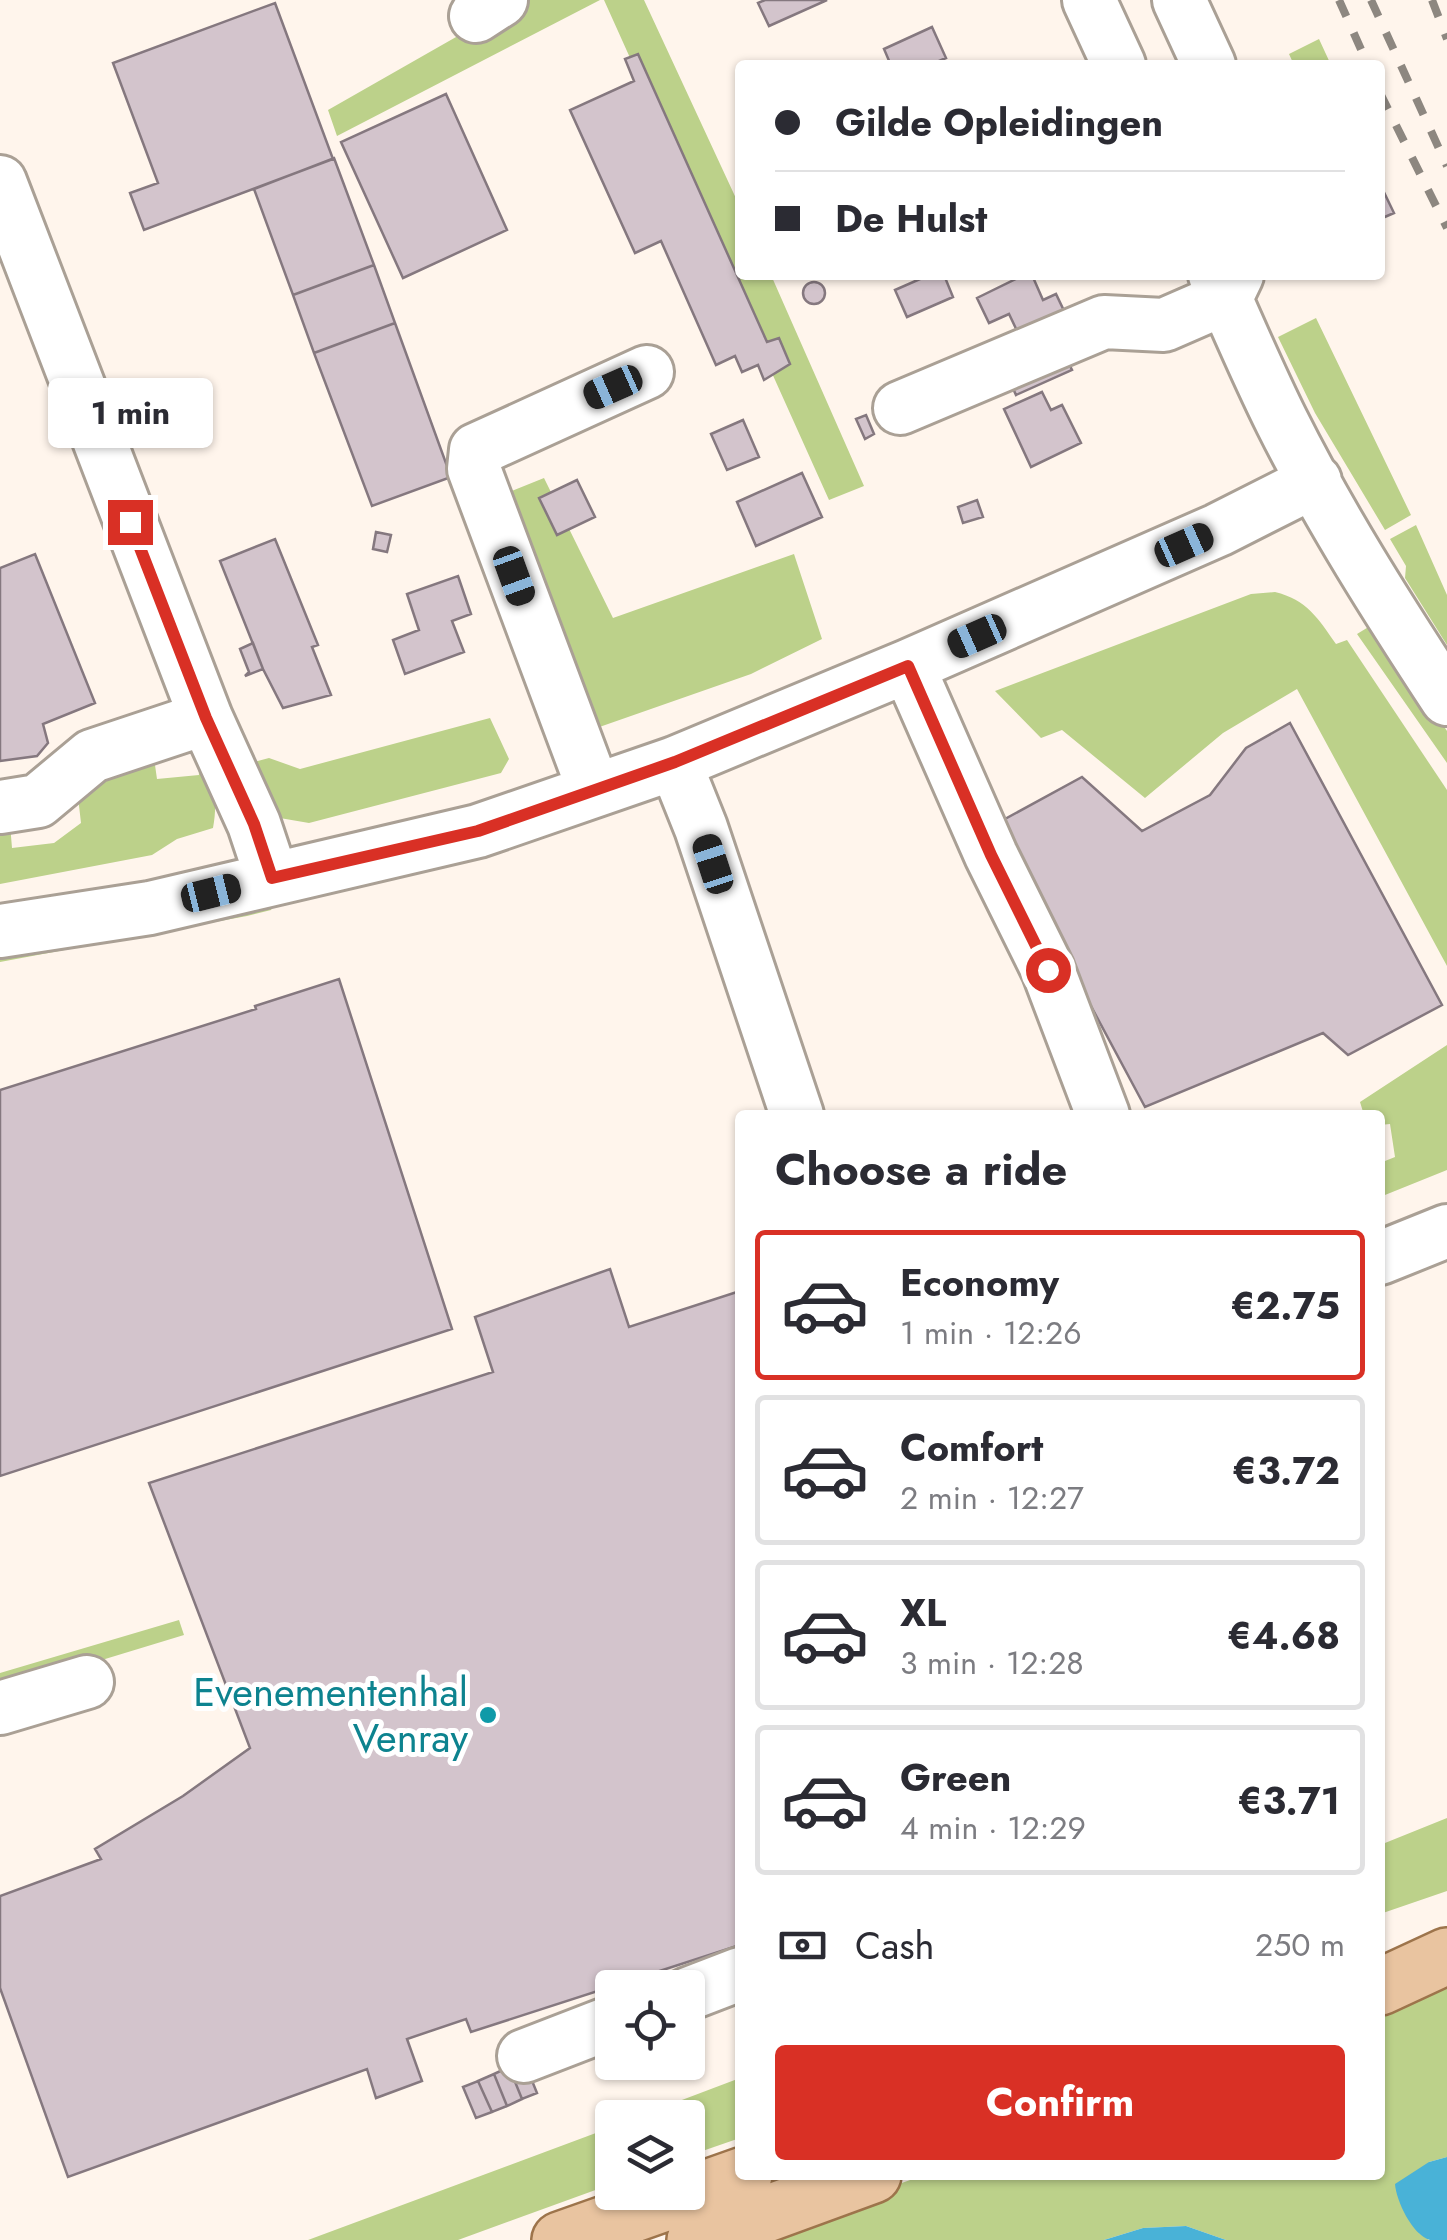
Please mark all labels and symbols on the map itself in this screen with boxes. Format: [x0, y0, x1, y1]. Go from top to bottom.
car [579, 361, 647, 413]
callout: 1 min [48, 377, 212, 447]
route end [108, 500, 153, 545]
car [1150, 519, 1218, 571]
car [490, 543, 538, 609]
car [943, 610, 1011, 662]
car [689, 831, 737, 897]
car [178, 871, 244, 915]
route start [1026, 948, 1071, 993]
place label: Evenementenhal Venray [193, 1663, 468, 1767]
marker: Evenementenhal Venray [477, 1704, 499, 1726]

